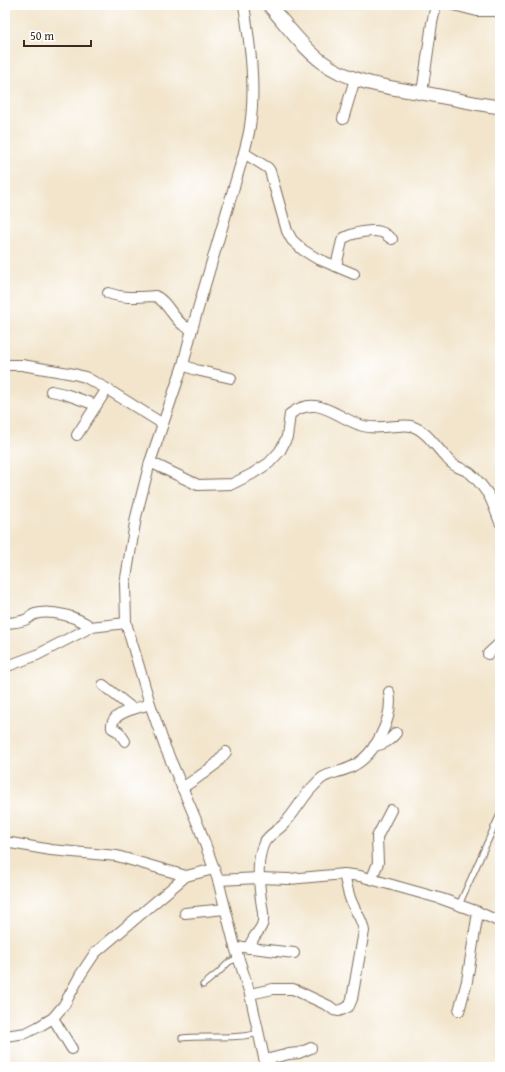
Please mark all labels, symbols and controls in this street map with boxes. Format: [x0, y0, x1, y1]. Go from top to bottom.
scale bar [24, 22, 91, 48]
text: 50 m [30, 27, 54, 44]

